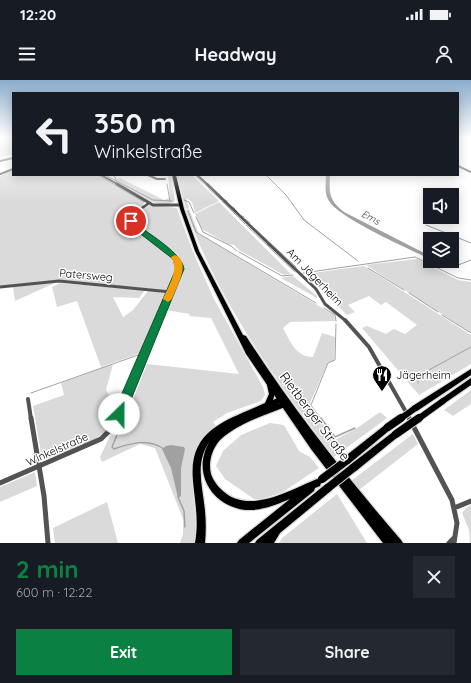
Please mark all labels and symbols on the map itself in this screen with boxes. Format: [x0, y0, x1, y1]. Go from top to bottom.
pin [114, 204, 148, 238]
water label: Ems [359, 207, 384, 228]
street label: Am Jägerheim [284, 245, 346, 309]
street label: Patersweg [59, 266, 113, 284]
restaurant icon: Jägerheim [371, 364, 393, 392]
place label: Jägerheim [396, 368, 451, 382]
street label: Rietberger Straße [277, 369, 353, 463]
position arrow [98, 393, 140, 435]
street label: Winkelstraße [24, 429, 90, 469]

